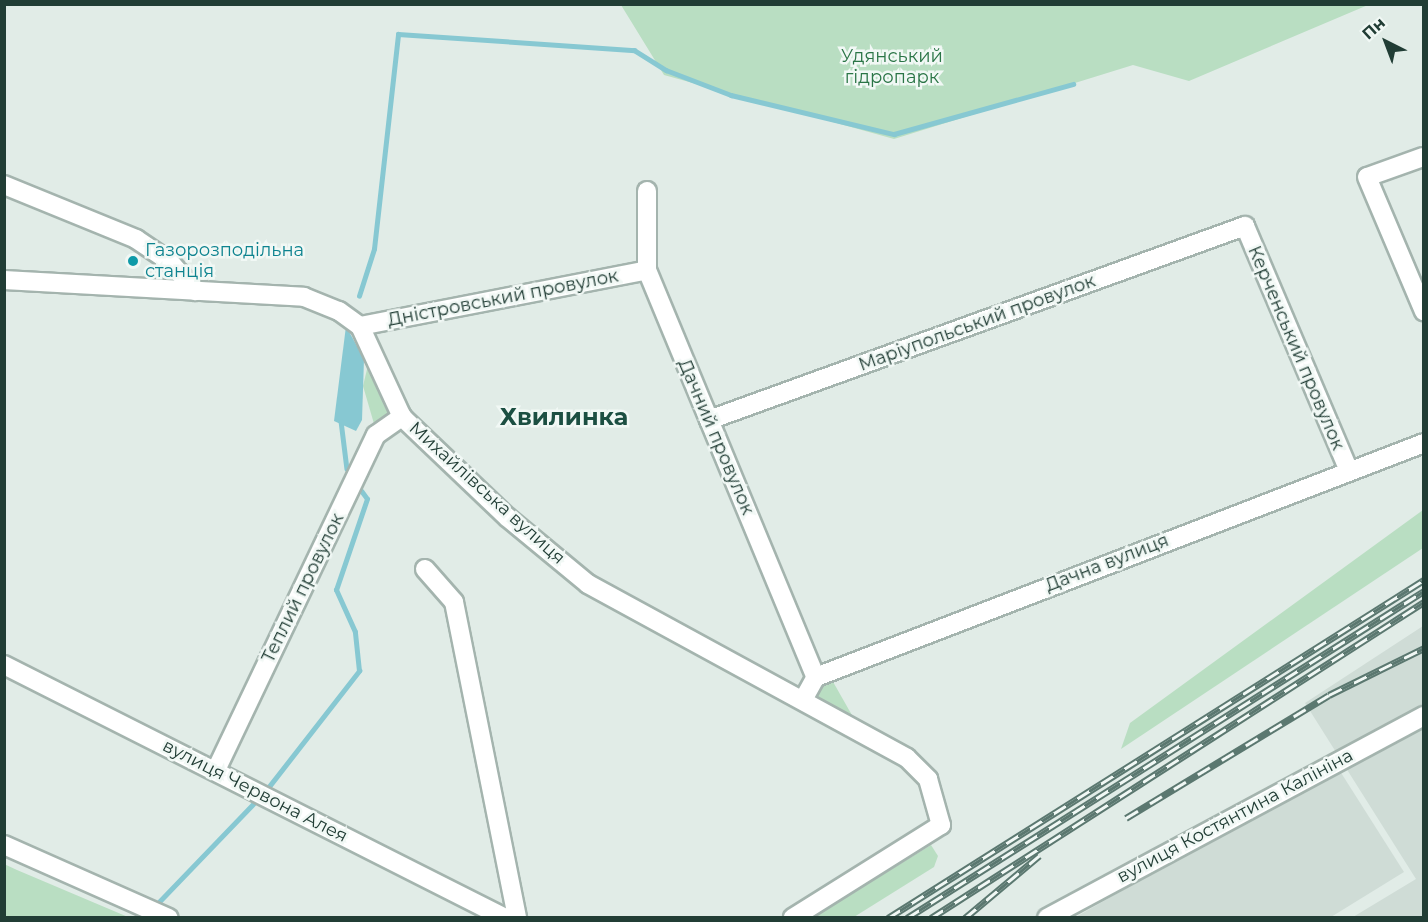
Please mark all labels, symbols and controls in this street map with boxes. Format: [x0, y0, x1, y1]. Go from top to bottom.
north arrow [1356, 12, 1416, 72]
text: Пн [1358, 13, 1389, 43]
park label: Удянський гідропарк [841, 46, 943, 88]
place label: Газорозподільна станція [145, 240, 304, 282]
street label: Керченський провулок [1243, 243, 1349, 453]
marker: Газорозподільна станція [126, 254, 140, 268]
street label: Дністровський провулок [386, 265, 620, 331]
street label: Маріупольський провулок [856, 270, 1098, 376]
street label: Дачний провулок [673, 356, 759, 518]
district label: Хвилинка [500, 403, 628, 431]
street label: Михайлівська вулиця [405, 417, 569, 569]
street label: Теплий провулок [257, 510, 349, 666]
street label: Дачна вулиця [1042, 530, 1172, 596]
street label: вулиця Червона Алея [159, 735, 351, 847]
street label: вулиця Костянтина Калініна [1113, 744, 1357, 888]

